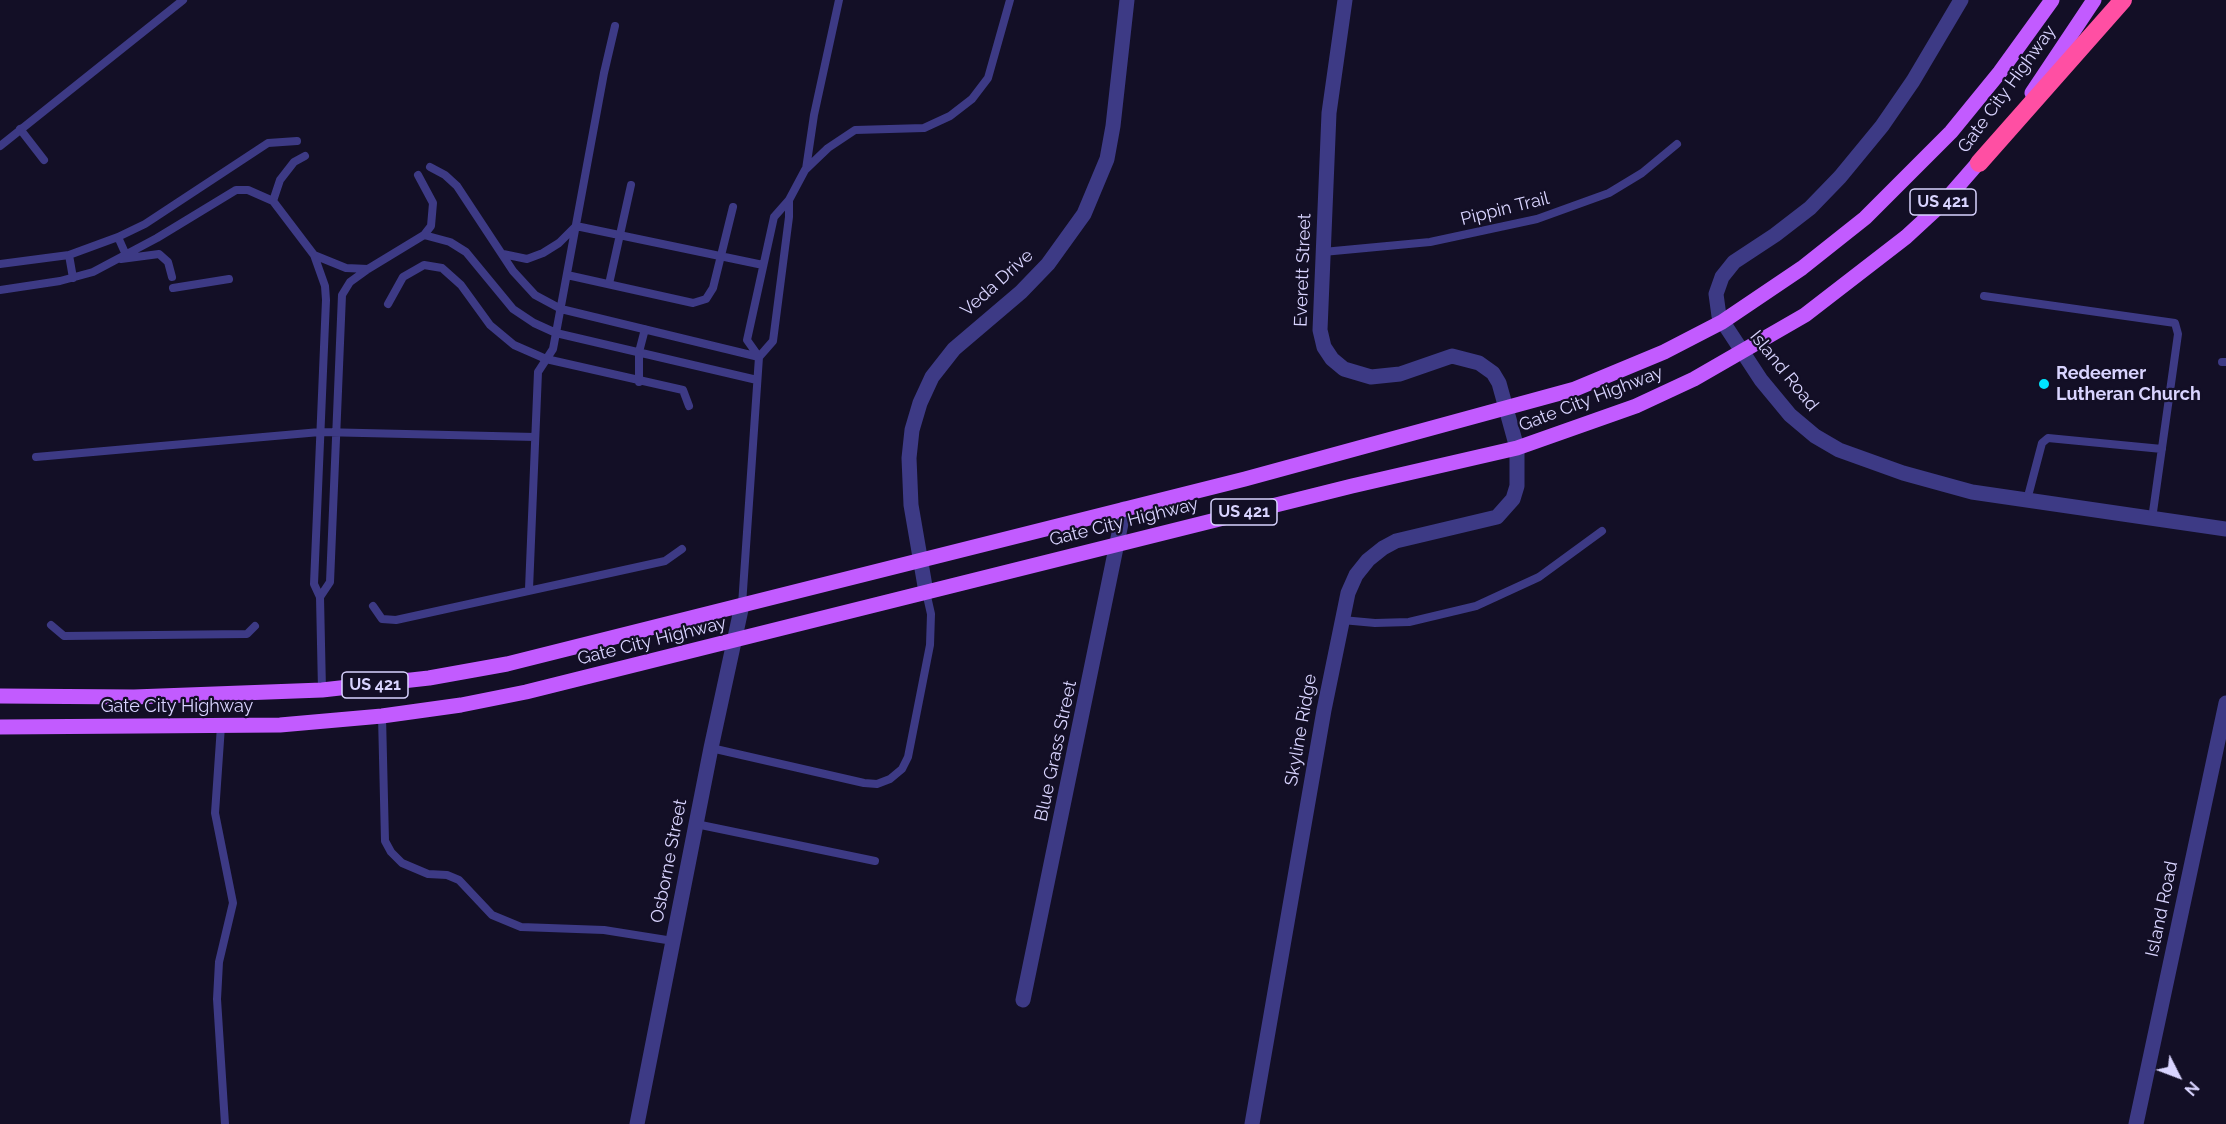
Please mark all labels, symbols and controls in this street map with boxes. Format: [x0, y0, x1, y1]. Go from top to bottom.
street label: Gate City Highway [1953, 21, 2061, 157]
street label: Pippin Trail [1458, 188, 1552, 230]
road number: US 421 [1910, 189, 1976, 215]
street label: Everett Street [1290, 213, 1316, 327]
street label: Veda Drive [956, 245, 1038, 321]
street label: Island Road [1745, 326, 1823, 416]
street label: Gate City Highway [1516, 362, 1666, 436]
place label: Redeemer Lutheran Church [2056, 363, 2201, 406]
marker: Redeemer Lutheran Church [2037, 377, 2051, 391]
street label: Gate City Highway [1047, 493, 1201, 551]
road number: US 421 [1211, 499, 1277, 525]
street label: Gate City Highway [575, 612, 729, 670]
road number: US 421 [342, 672, 408, 698]
street label: Skyline Ridge [1281, 672, 1321, 788]
street label: Blue Grass Street [1031, 679, 1081, 823]
street label: Gate City Highway [101, 696, 253, 718]
street label: Osborne Street [646, 797, 692, 925]
street label: Island Road [2141, 859, 2183, 959]
north arrow [2148, 1046, 2208, 1106]
text: N [2181, 1077, 2203, 1099]

